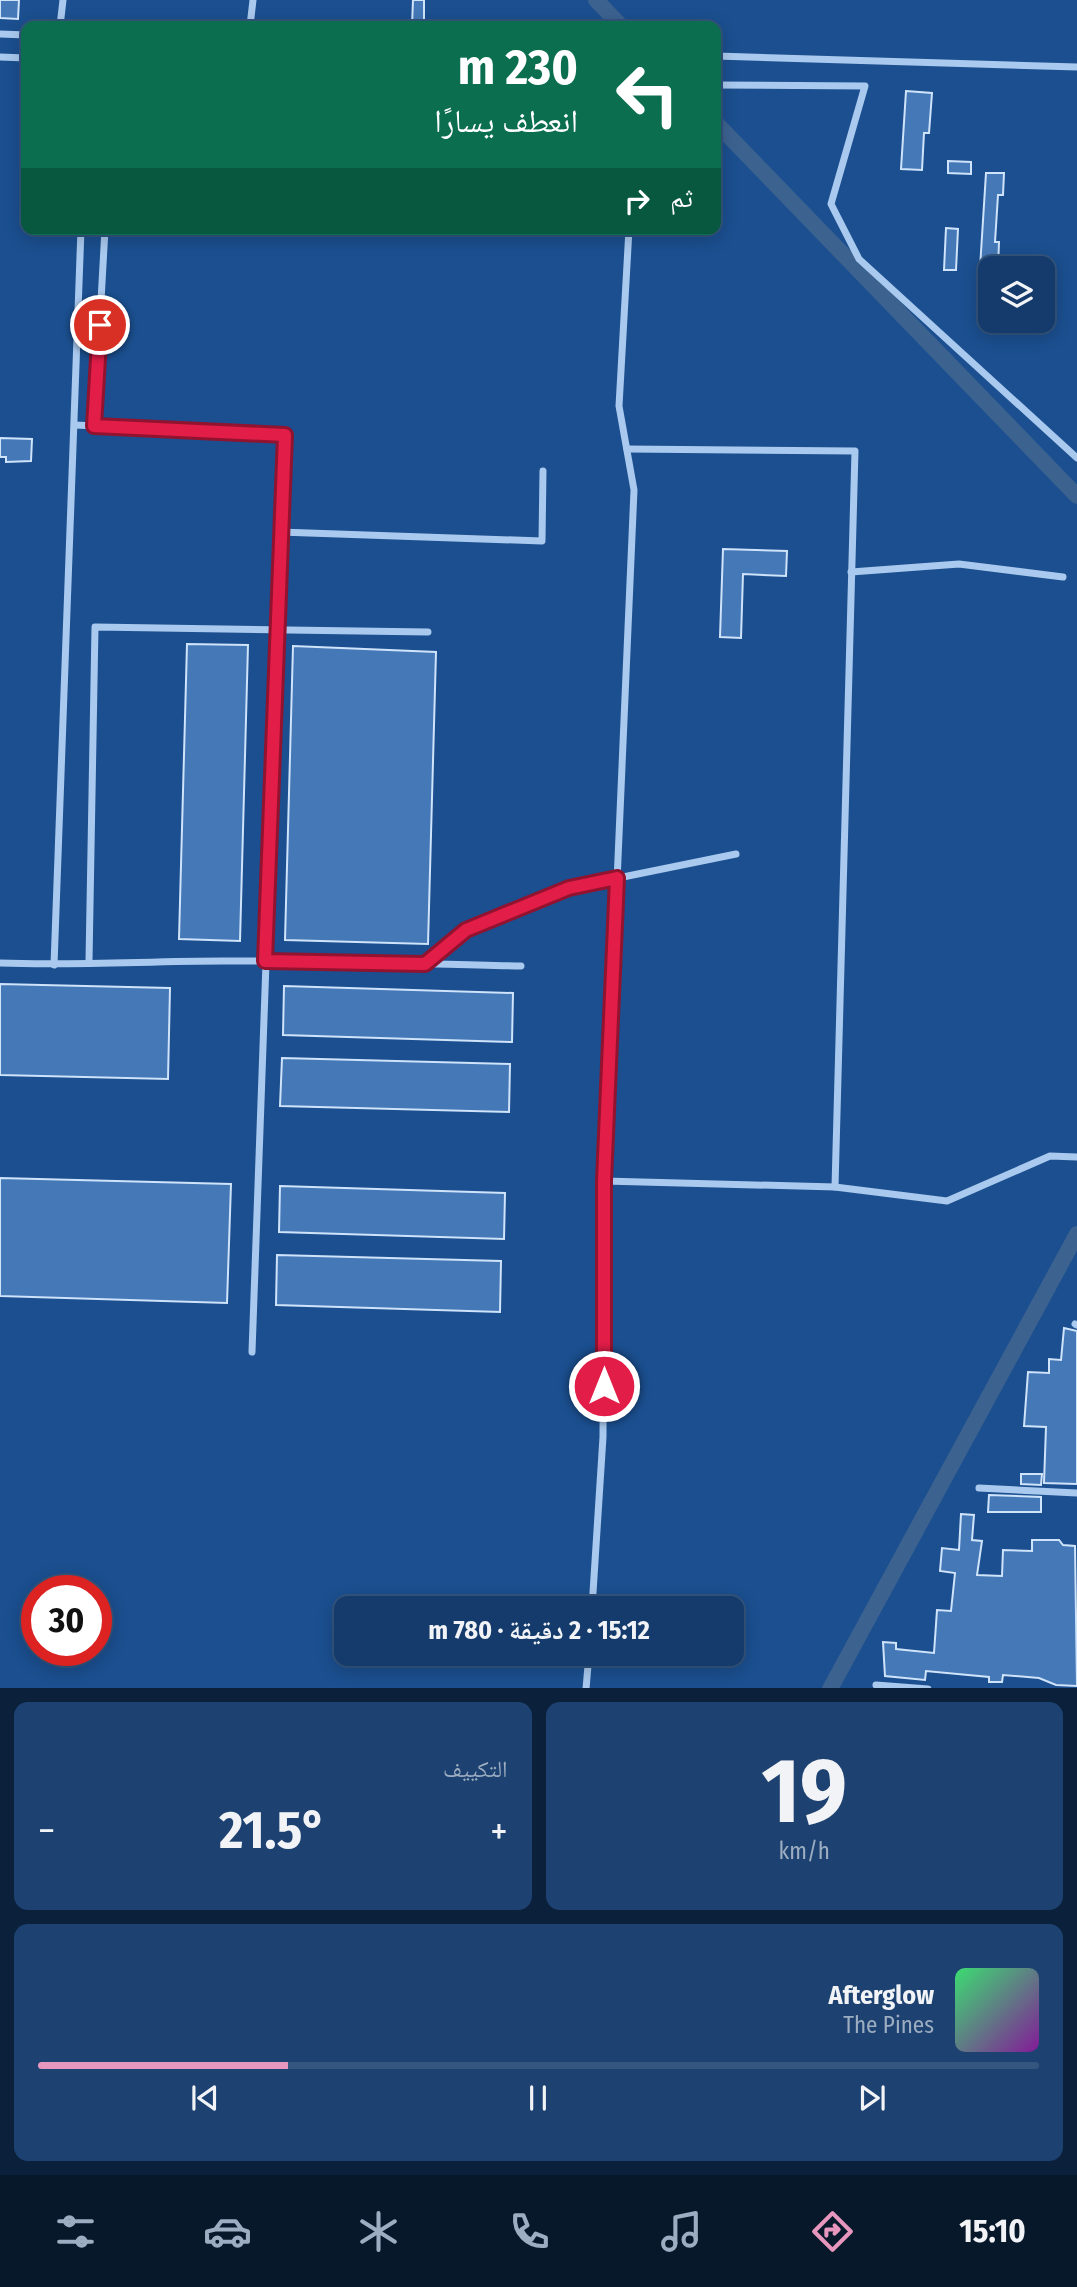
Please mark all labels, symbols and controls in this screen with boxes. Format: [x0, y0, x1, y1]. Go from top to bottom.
text: 230 m [458, 38, 578, 97]
icon: left [602, 49, 693, 140]
text: انعطف يسارًا [434, 102, 578, 140]
icon: right [618, 182, 656, 220]
text: ثم [670, 183, 693, 214]
map controls [978, 256, 1055, 333]
button: layers [978, 256, 1055, 333]
pin [70, 295, 130, 355]
icon: arrive [81, 306, 119, 344]
position arrow [567, 1349, 641, 1423]
speed limit sign: 30 [21, 1575, 112, 1666]
text: 15:12 · 2 دقيقة · 780 m [428, 1615, 650, 1646]
text: 19 [761, 1737, 847, 1846]
text: التكييف [443, 1755, 508, 1783]
text: 21.5° [219, 1799, 326, 1862]
text: − [38, 1808, 55, 1854]
text: + [490, 1808, 508, 1854]
text: km/h [779, 1837, 830, 1865]
text: Afterglow [829, 1980, 934, 2011]
text: The Pines [843, 2011, 934, 2039]
icon: previous [186, 2079, 224, 2117]
icon: pause [519, 2079, 557, 2117]
icon: next [853, 2079, 891, 2117]
icon: filters [51, 2207, 100, 2256]
icon: car [203, 2207, 252, 2256]
icon: climate [354, 2207, 403, 2256]
icon: phone [505, 2207, 554, 2256]
icon: music [657, 2207, 706, 2256]
icon: directions [808, 2207, 857, 2256]
text: 15:10 [959, 2212, 1026, 2250]

